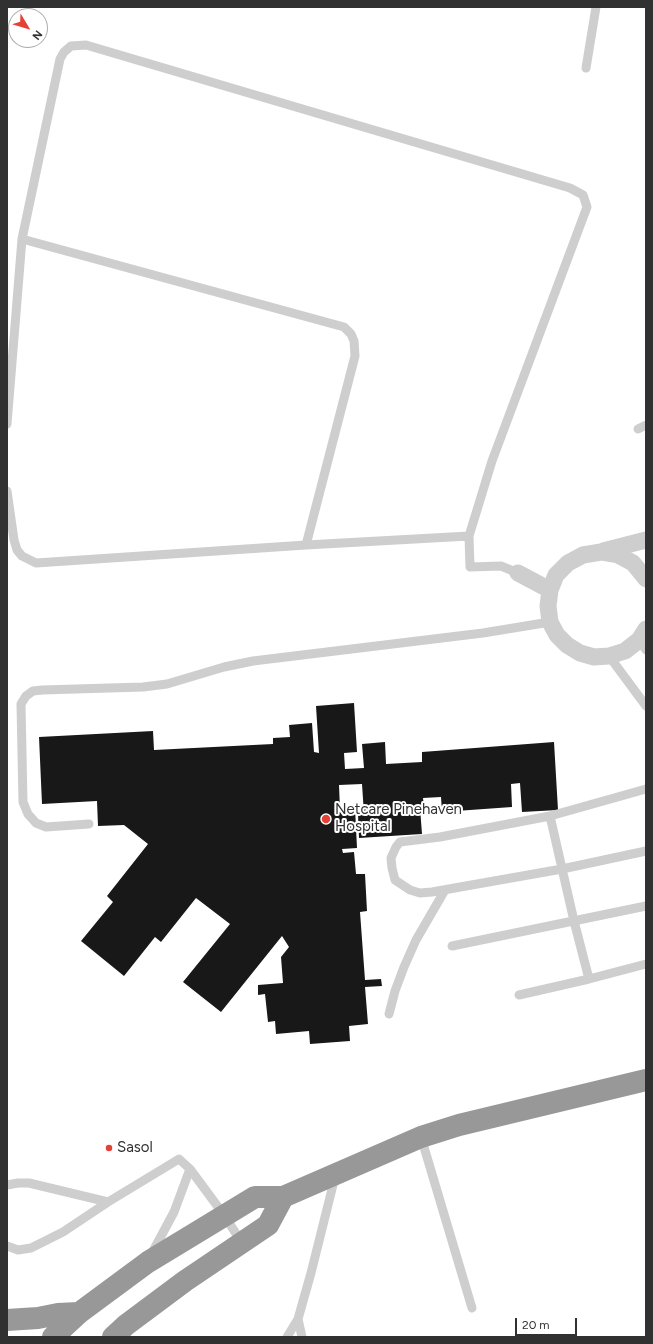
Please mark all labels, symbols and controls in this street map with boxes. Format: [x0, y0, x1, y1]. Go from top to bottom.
north arrow [8, 8, 48, 48]
text: N [29, 28, 45, 42]
place label: Netcare Pinehaven Hospital [335, 801, 462, 836]
marker: Netcare Pinehaven Hospital [320, 813, 332, 825]
place label: Sasol [117, 1139, 153, 1157]
marker: Sasol [104, 1143, 114, 1153]
scale bar [517, 1310, 579, 1336]
text: 20 m [522, 1318, 550, 1332]

